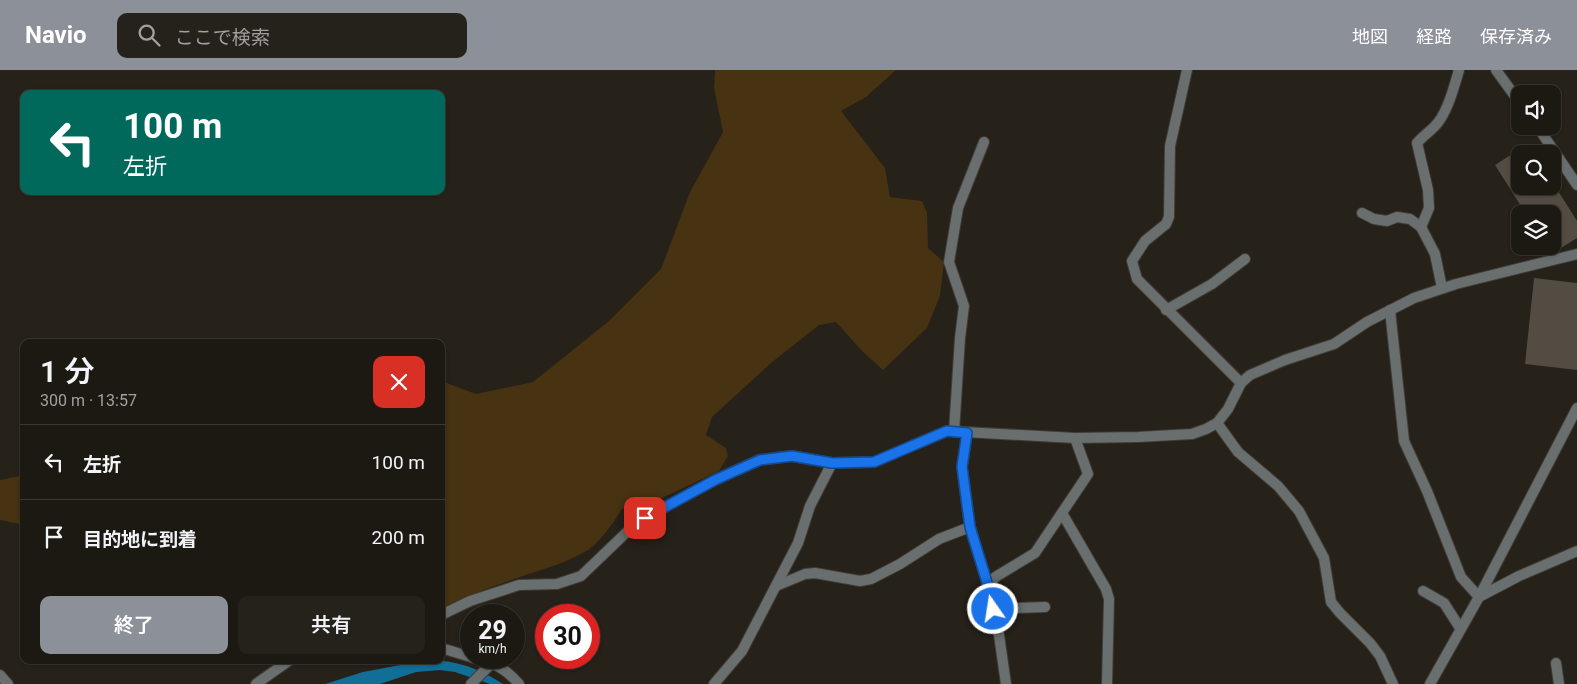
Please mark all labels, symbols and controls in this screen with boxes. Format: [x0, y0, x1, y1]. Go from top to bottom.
search box [117, 13, 467, 58]
text: Navio [25, 21, 87, 49]
icon: search [135, 21, 163, 49]
text: ここで検索 [175, 26, 270, 49]
text: 地図 [1352, 26, 1388, 47]
text: 経路 [1416, 26, 1452, 47]
text: 保存済み [1480, 26, 1552, 47]
map controls [1511, 85, 1561, 255]
button: sound [1511, 85, 1561, 135]
text: 100 m [123, 106, 222, 147]
icon: left [40, 110, 105, 175]
button: search [1511, 145, 1561, 195]
text: 左折 [123, 154, 167, 179]
button: layers [1511, 205, 1561, 255]
text: 1 分 [40, 354, 95, 389]
button: close [373, 356, 425, 408]
text: 300 m · 13:57 [40, 391, 137, 410]
icon: left [40, 448, 68, 476]
text: 100 m [372, 451, 425, 474]
text: 左折 [83, 453, 121, 476]
pin [624, 497, 666, 539]
icon: arrive [631, 504, 659, 532]
icon: arrive [40, 523, 68, 551]
text: 200 m [372, 526, 425, 549]
text: 目的地に到着 [83, 528, 197, 551]
position arrow [966, 582, 1018, 634]
button: 終了 [40, 596, 228, 654]
button: 共有 [238, 596, 425, 654]
speed limit sign: 30 [535, 604, 600, 669]
text: 29 [478, 616, 507, 645]
text: km/h [478, 642, 507, 656]

